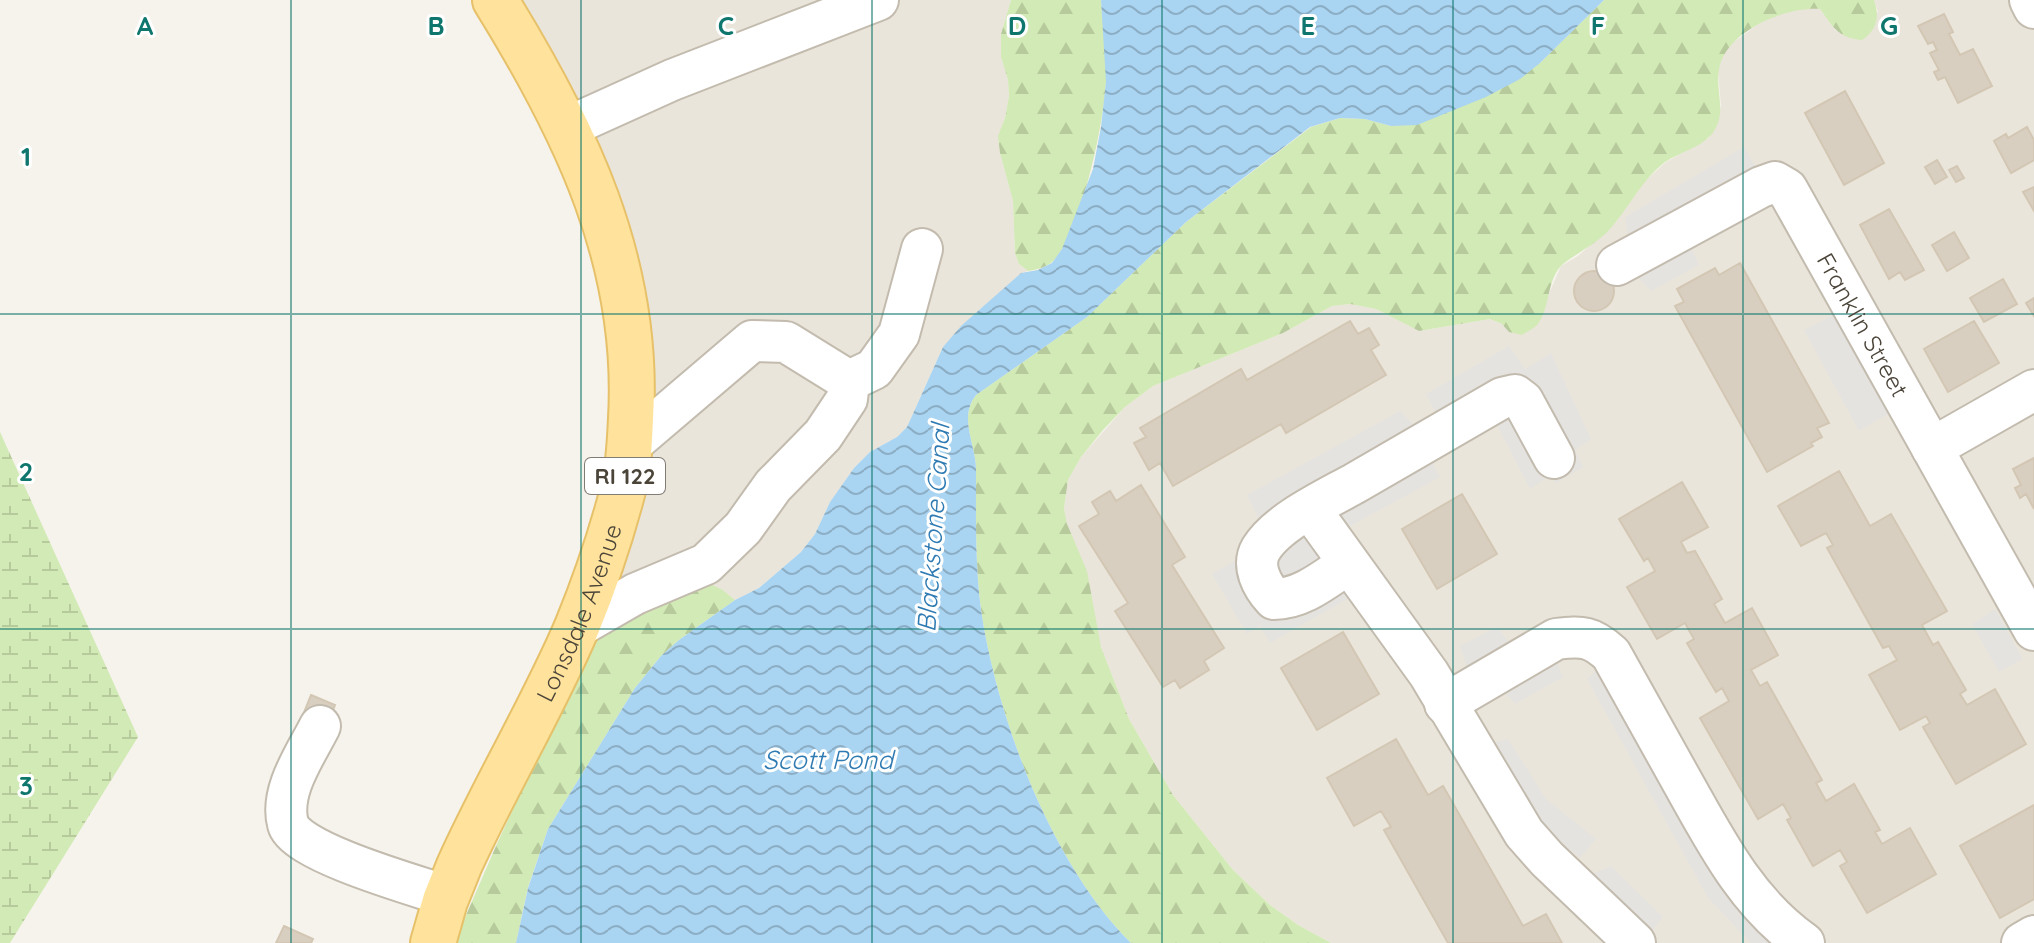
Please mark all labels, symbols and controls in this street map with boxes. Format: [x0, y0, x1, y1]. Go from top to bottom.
text: A [137, 9, 154, 42]
text: B [427, 9, 445, 42]
text: C [718, 9, 734, 42]
text: D [1008, 9, 1026, 42]
text: E [1301, 9, 1315, 42]
text: F [1591, 9, 1605, 42]
text: G [1880, 9, 1898, 42]
text: 1 [21, 140, 31, 173]
street label: Franklin Street [1811, 247, 1915, 402]
water label: Blackstone Canal [909, 420, 957, 633]
text: 2 [19, 455, 33, 488]
road number: RI 122 [585, 458, 665, 494]
street label: Lonsdale Avenue [529, 520, 628, 707]
water label: Scott Pond [763, 743, 896, 776]
text: 3 [19, 769, 33, 802]

